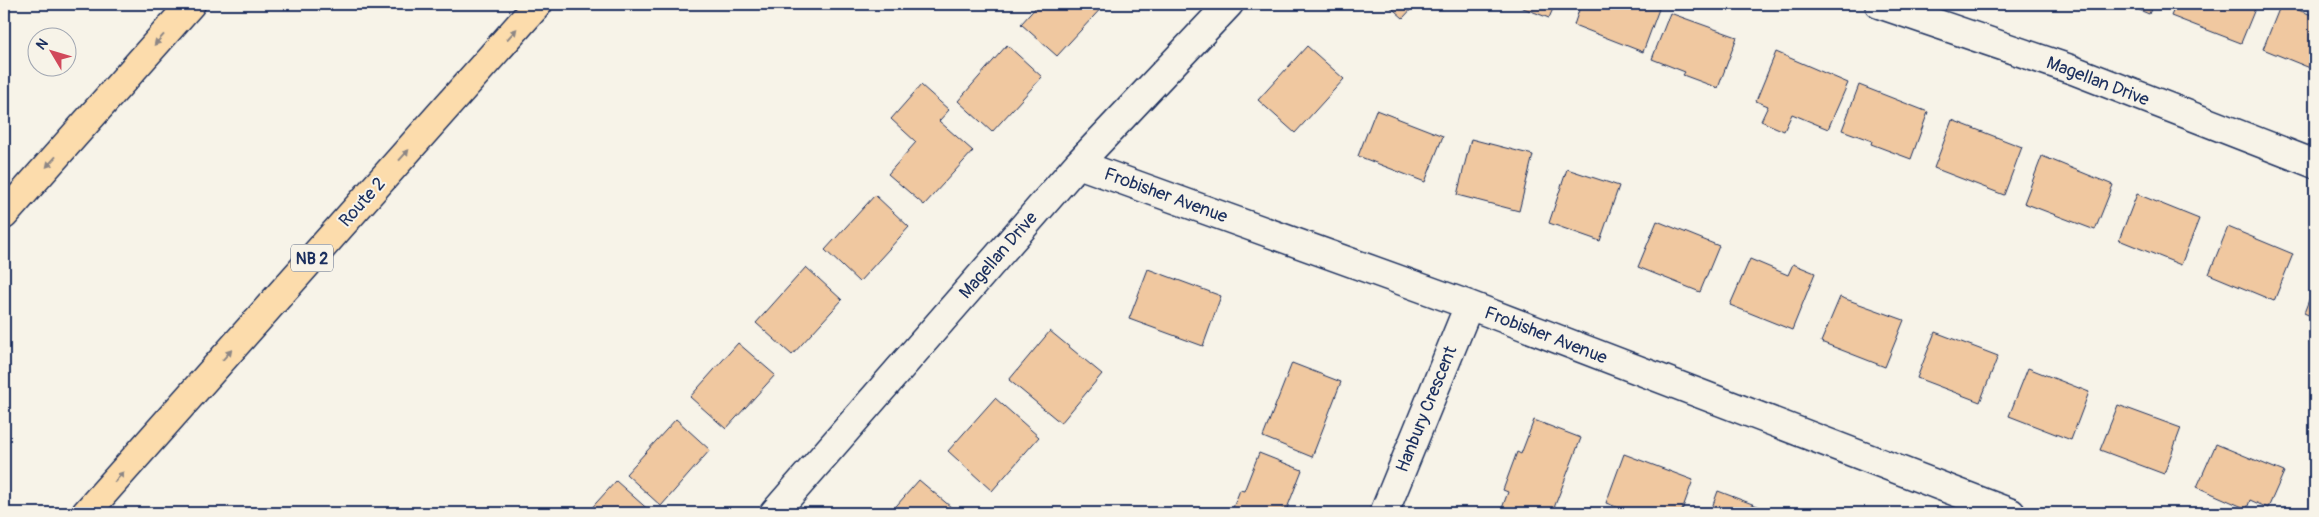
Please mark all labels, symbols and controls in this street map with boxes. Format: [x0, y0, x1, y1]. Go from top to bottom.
north arrow [28, 28, 78, 78]
one-way arrow [506, 28, 518, 40]
one-way arrow [153, 34, 164, 47]
text: N [33, 35, 52, 53]
street label: Magellan Drive [2043, 51, 2153, 112]
one-way arrow [398, 150, 410, 162]
one-way arrow [45, 155, 57, 167]
street label: Frobisher Avenue [1101, 162, 1231, 228]
street label: Route 2 [334, 173, 391, 232]
street label: Magellan Drive [954, 207, 1043, 304]
road number: NB 2 [291, 244, 333, 272]
street label: Frobisher Avenue [1481, 302, 1611, 369]
street label: Hanbury Crescent [1391, 342, 1463, 476]
one-way arrow [221, 349, 232, 362]
one-way arrow [113, 470, 124, 483]

